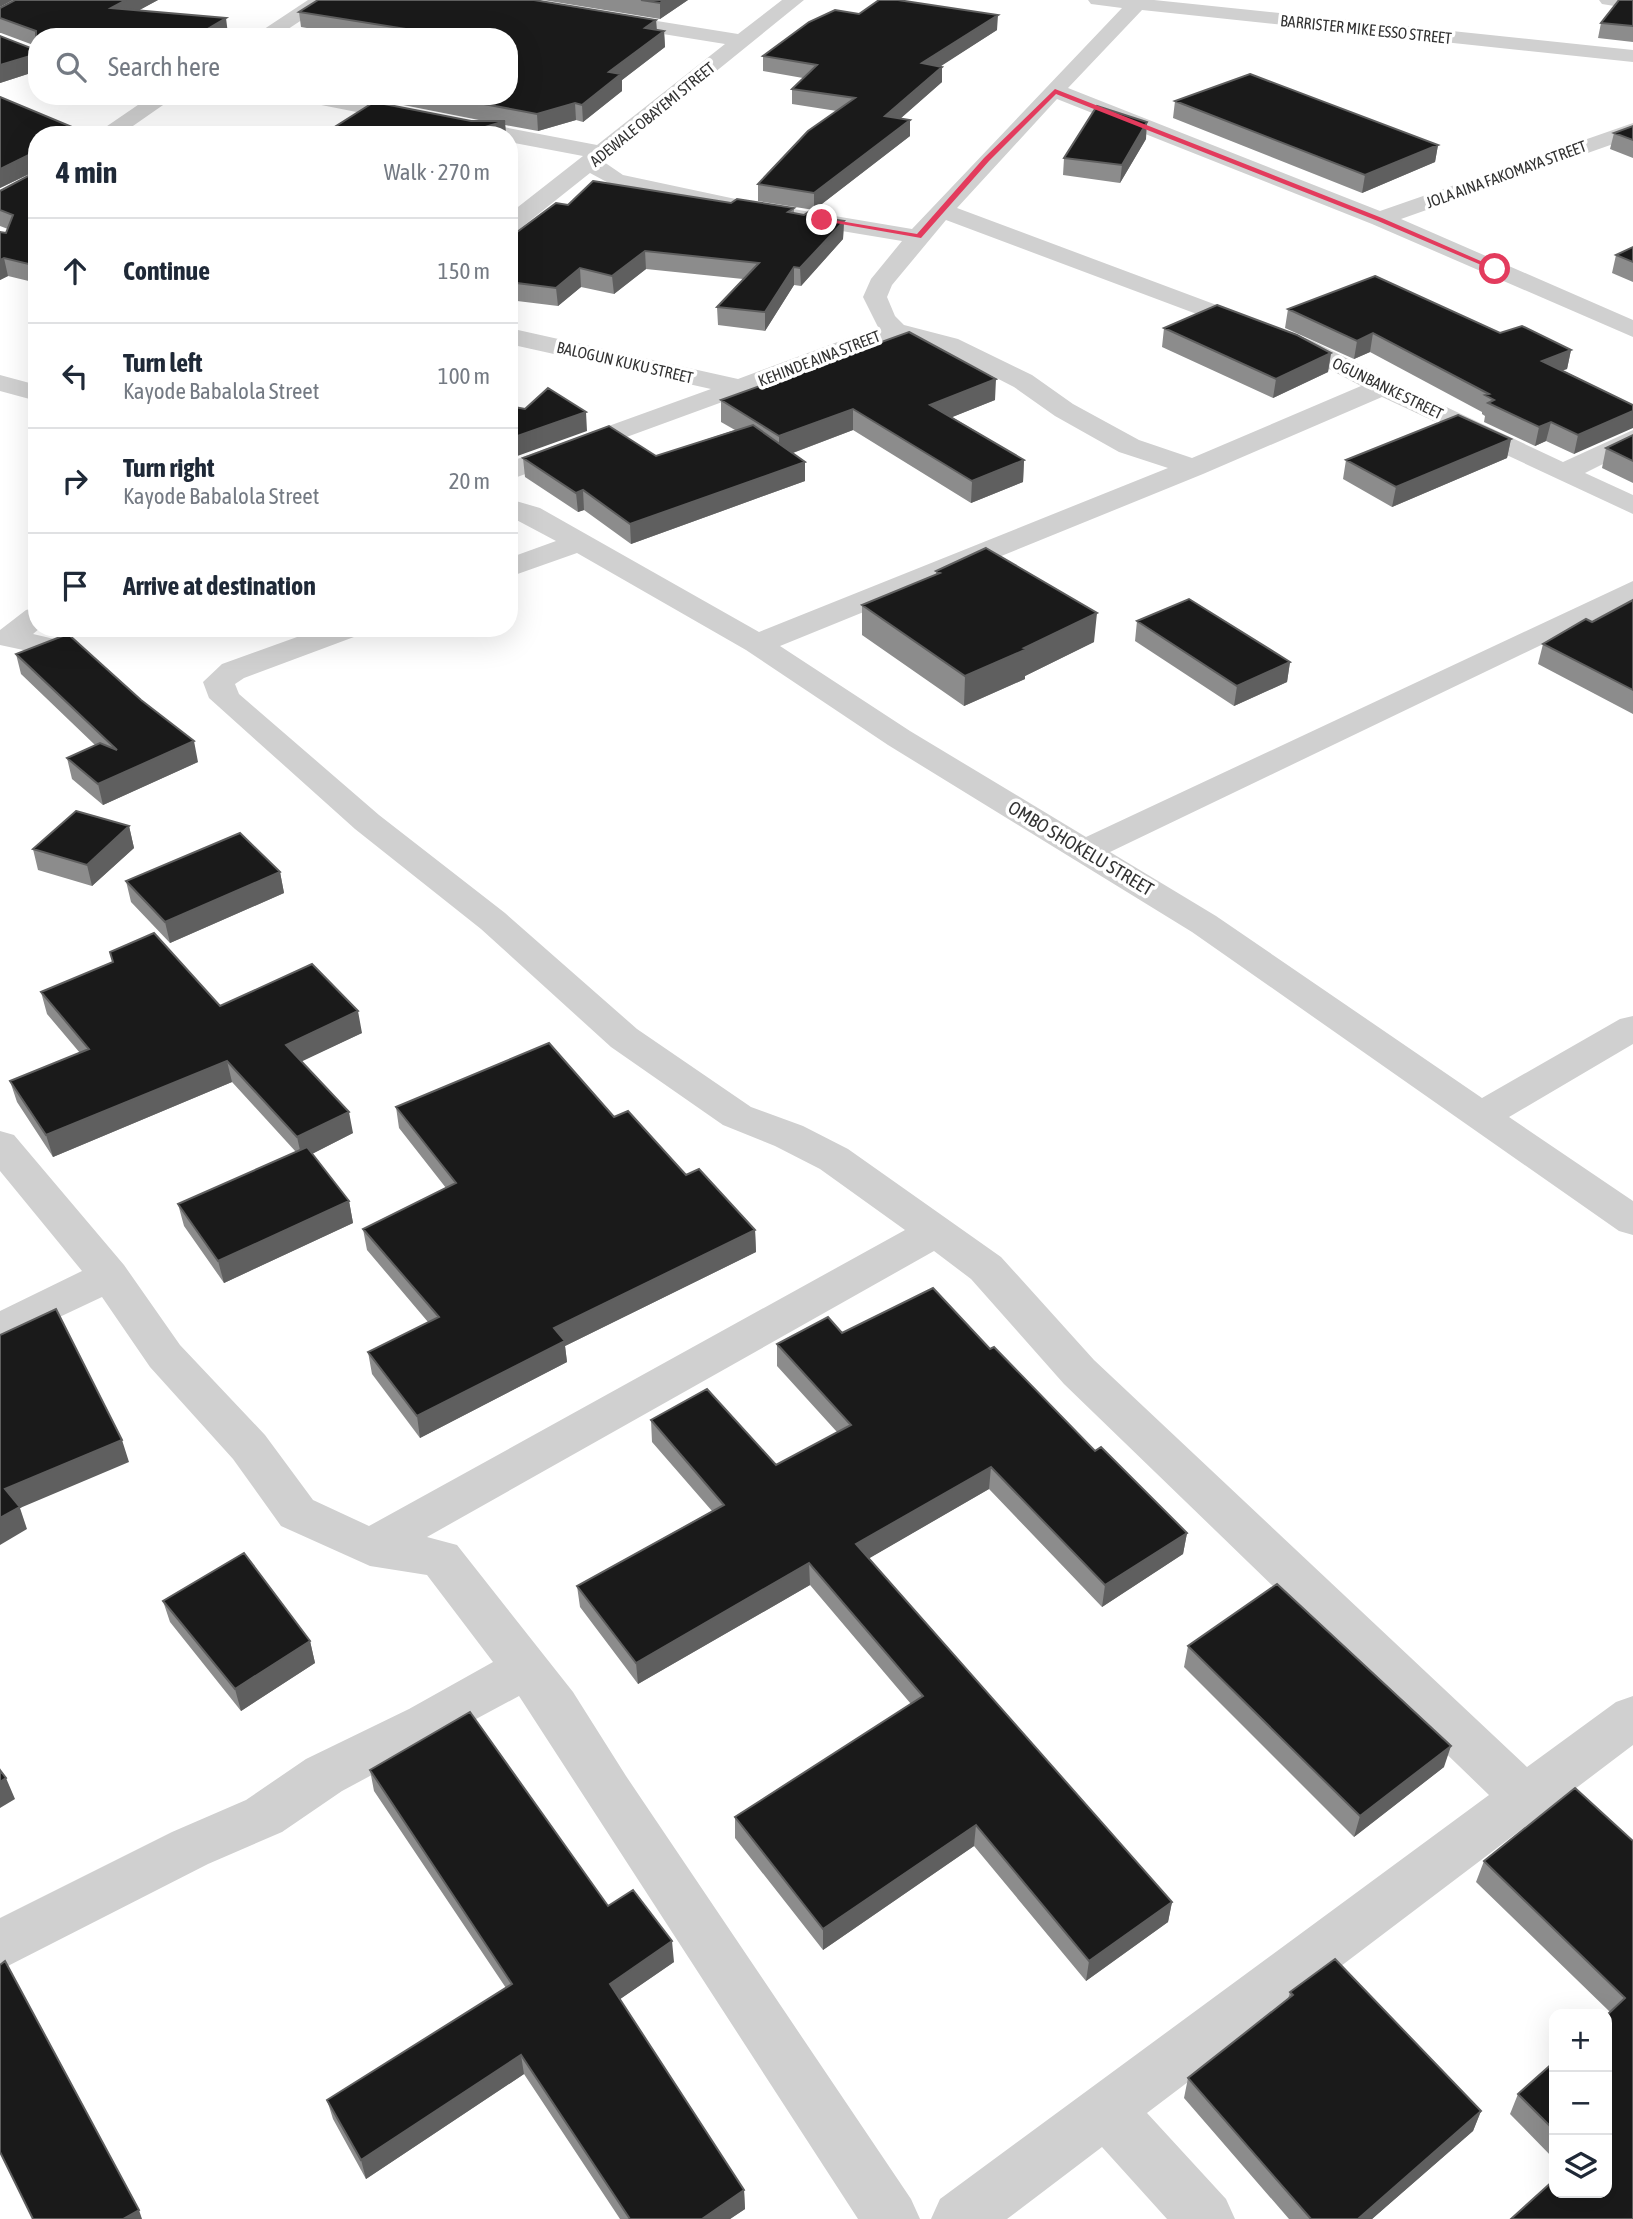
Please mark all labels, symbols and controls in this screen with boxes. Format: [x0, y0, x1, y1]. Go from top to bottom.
street label: BARRISTER MIKE ESSO STREET [1279, 11, 1453, 47]
search box [28, 28, 518, 105]
icon: search [52, 48, 90, 86]
text: Search here [108, 52, 220, 82]
street label: ADEWALE OBAYEMI STREET [586, 58, 718, 170]
street label: JOLA AINA FAKOMAYA STREET [1423, 137, 1589, 211]
text: 4 min [56, 155, 117, 189]
text: Walk · 270 m [384, 159, 490, 185]
route end [806, 204, 837, 235]
icon: ahead [56, 252, 94, 290]
route start [1479, 253, 1510, 284]
text: Continue [123, 256, 210, 286]
text: 150 m [438, 258, 490, 284]
street label: KEHINDE AINA STREET [755, 326, 883, 390]
street label: BALOGUN KUKU STREET [555, 338, 695, 386]
text: Turn left [123, 348, 203, 378]
street label: OGUNBANKE STREET [1330, 353, 1446, 423]
icon: left [56, 357, 94, 395]
text: 100 m [438, 363, 490, 389]
text: Kayode Babalola Street [123, 378, 319, 404]
text: Turn right [123, 453, 214, 483]
icon: right [56, 462, 94, 500]
text: 20 m [449, 468, 490, 494]
text: Kayode Babalola Street [123, 483, 319, 509]
icon: arrive [56, 567, 94, 605]
text: Arrive at destination [123, 571, 316, 601]
street label: OMBO SHOKELU STREET [1004, 796, 1158, 900]
map controls [1549, 2009, 1612, 2198]
button: + [1549, 2009, 1612, 2072]
button: − [1549, 2072, 1612, 2135]
button: layers [1549, 2135, 1612, 2198]

